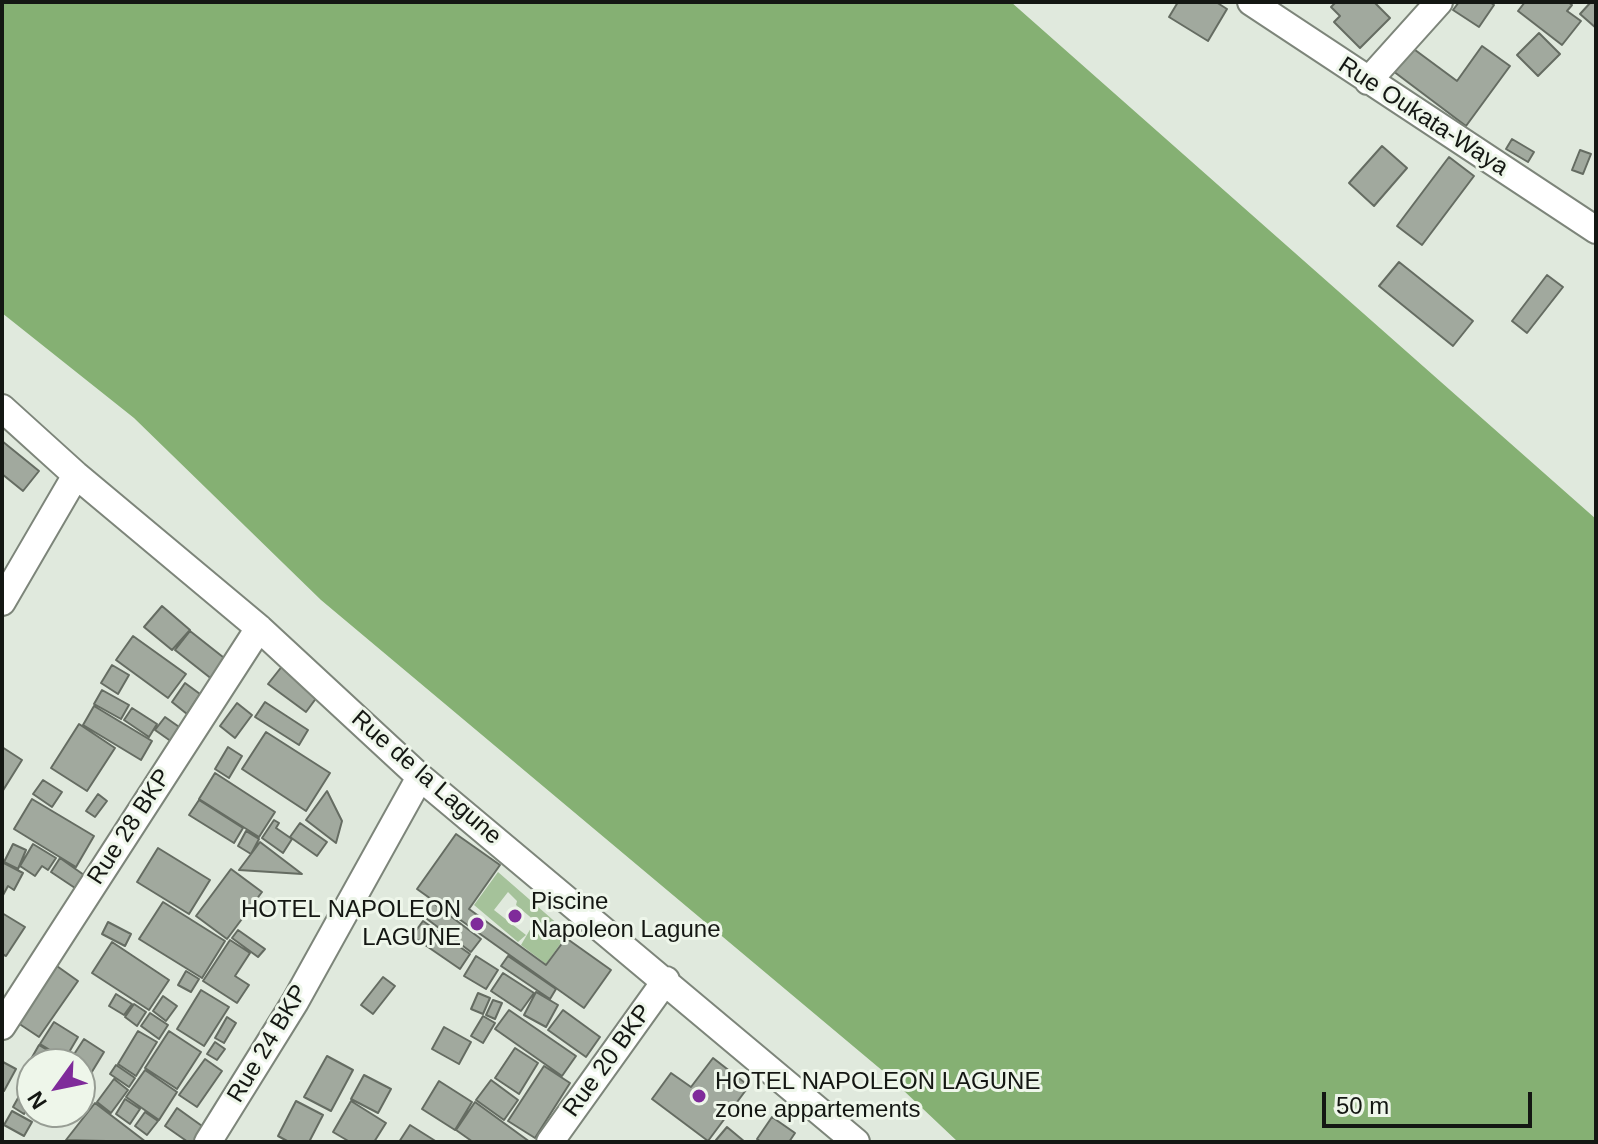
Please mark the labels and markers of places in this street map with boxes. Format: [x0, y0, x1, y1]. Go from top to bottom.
place label: Piscine Napoleon Lagune [531, 888, 721, 944]
place label: HOTEL NAPOLEON LAGUNE [241, 896, 461, 952]
marker: Piscine Napoleon Lagune [506, 907, 524, 925]
marker: HOTEL NAPOLEON LAGUNE [468, 915, 486, 933]
place label: HOTEL NAPOLEON LAGUNE zone appartements [715, 1068, 1040, 1124]
marker: HOTEL NAPOLEON LAGUNE zone appartements [690, 1087, 708, 1105]

